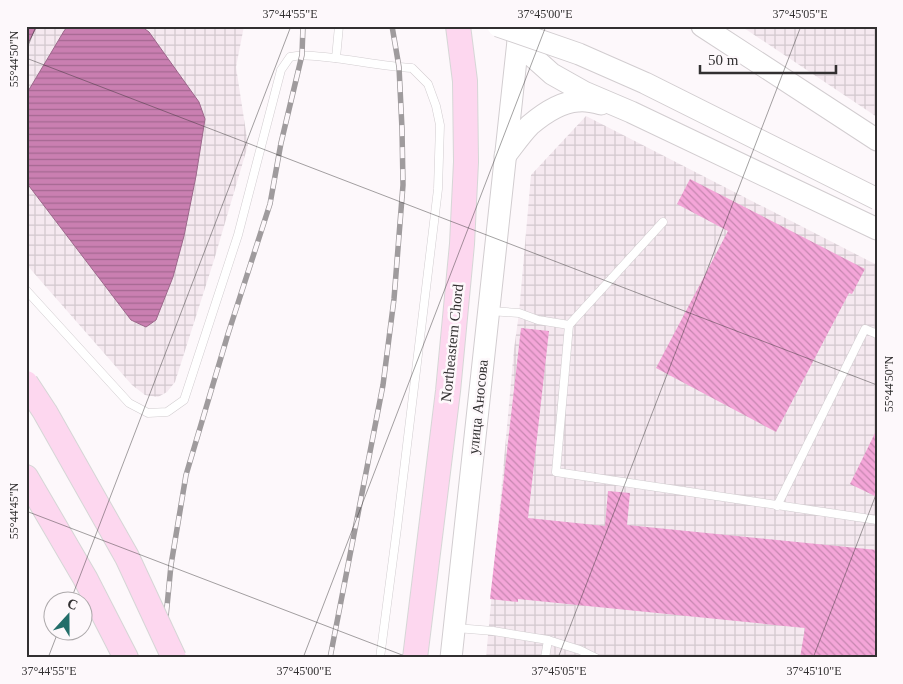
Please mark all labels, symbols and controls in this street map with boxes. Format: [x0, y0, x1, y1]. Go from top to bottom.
text: 37°44'55"E [262, 7, 318, 21]
text: 37°45'00"E [517, 7, 573, 21]
text: 37°45'05"E [772, 7, 828, 21]
text: 55°44'50"N [7, 30, 21, 87]
scale bar [700, 42, 837, 74]
text: 50 m [708, 52, 739, 68]
street label: Northeastern Chord [438, 283, 466, 403]
text: 55°44'50"N [882, 355, 896, 412]
street label: улица Аносова [465, 358, 491, 455]
text: 55°44'45"N [7, 482, 21, 539]
north arrow [42, 592, 92, 642]
text: С [65, 596, 80, 613]
text: 37°44'55"E [21, 664, 77, 678]
text: 37°45'00"E [276, 664, 332, 678]
text: 37°45'05"E [531, 664, 587, 678]
text: 37°45'10"E [786, 664, 842, 678]

